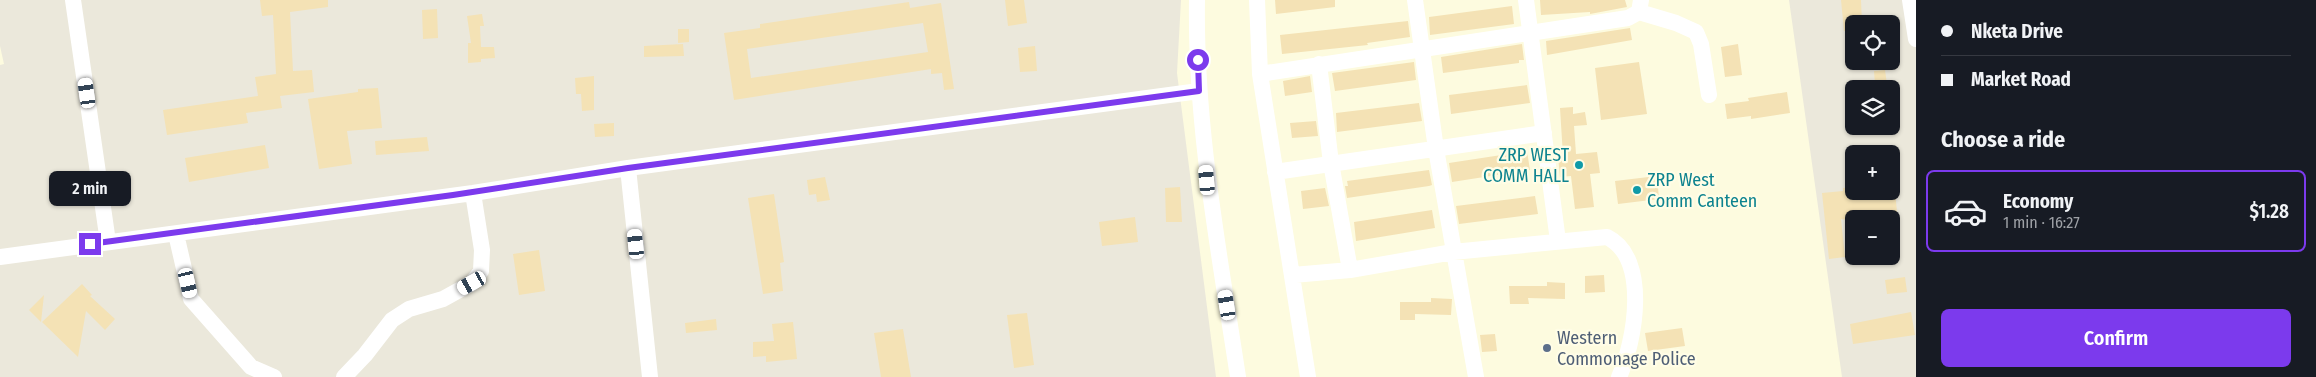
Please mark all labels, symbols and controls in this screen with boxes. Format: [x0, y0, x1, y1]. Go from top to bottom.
map controls [1845, 15, 1900, 265]
button: locate [1845, 15, 1900, 70]
text: Nketa Drive [1971, 20, 2063, 43]
route start [1187, 49, 1209, 71]
text: Market Road [1971, 68, 2071, 91]
car [77, 77, 96, 109]
button: layers [1845, 80, 1900, 135]
text: Choose a ride [1941, 126, 2065, 153]
place label: ZRP WEST COMM HALL [1483, 144, 1570, 187]
button: + [1845, 145, 1900, 200]
marker: ZRP WEST COMM HALL [1573, 159, 1585, 171]
car [1198, 164, 1215, 196]
place label: ZRP West Comm Canteen [1647, 169, 1757, 212]
callout: 2 min [49, 172, 131, 206]
text: 2 min [72, 179, 108, 198]
marker: ZRP West Comm Canteen [1631, 184, 1643, 196]
icon: car [1943, 189, 1988, 234]
text: Economy [2003, 190, 2073, 213]
text: $1.28 [2249, 200, 2289, 223]
button: − [1845, 210, 1900, 265]
text: 1 min · 16:27 [2003, 213, 2080, 232]
car [626, 228, 645, 260]
route end [79, 233, 101, 255]
car [177, 267, 198, 299]
car [455, 269, 488, 297]
car [1217, 289, 1236, 321]
button: Confirm [1941, 309, 2291, 367]
place label: Western Commonage Police [1557, 327, 1696, 370]
marker: Western Commonage Police [1541, 342, 1553, 354]

